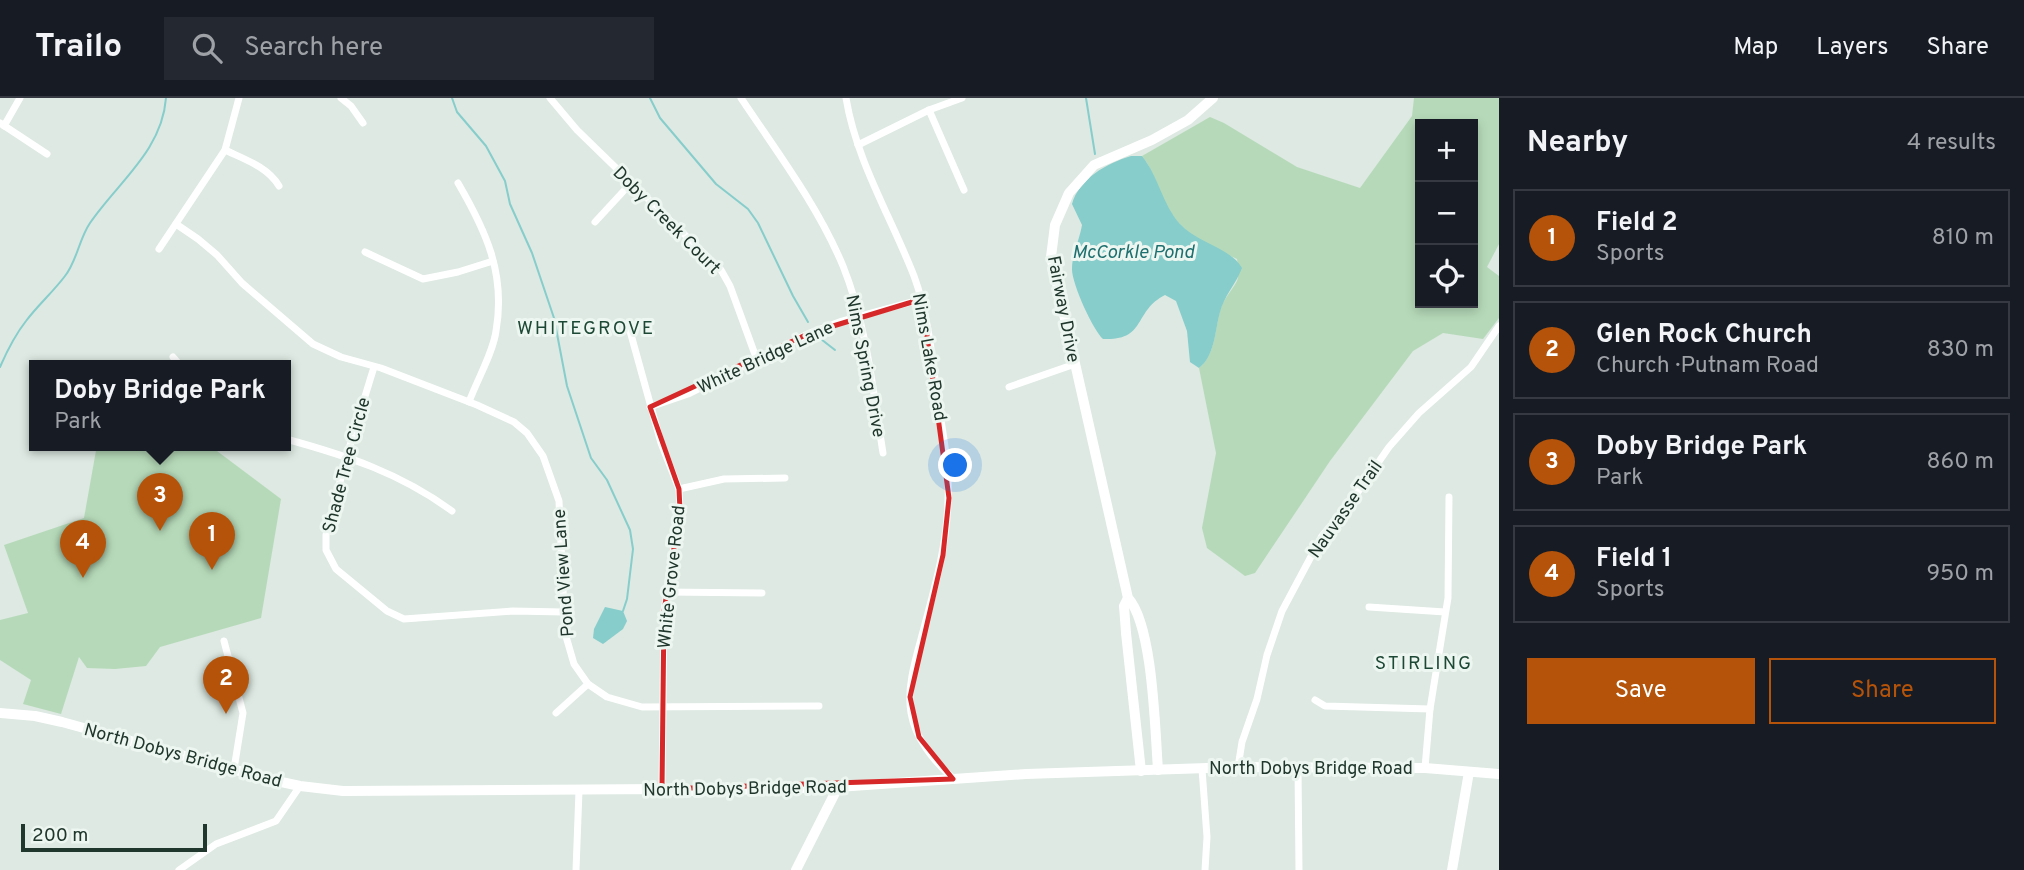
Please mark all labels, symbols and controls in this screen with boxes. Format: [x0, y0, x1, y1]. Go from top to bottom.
search box [164, 17, 654, 80]
text: Trailo [35, 27, 122, 69]
icon: search [188, 29, 226, 67]
text: Search here [244, 32, 383, 65]
text: Map [1733, 33, 1778, 63]
text: Layers [1816, 33, 1888, 63]
text: Share [1926, 33, 1989, 63]
map controls [1415, 119, 1478, 308]
button: + [1415, 119, 1478, 182]
text: Nearby [1527, 125, 1628, 162]
text: 4 results [1907, 129, 1996, 158]
street label: Doby Creek Court [607, 162, 725, 280]
button: − [1415, 182, 1478, 245]
text: Field 2 [1596, 207, 1678, 240]
text: 1 [1547, 224, 1557, 253]
text: 810 m [1932, 224, 1994, 253]
text: Sports [1596, 240, 1664, 269]
water label: McCorkle Pond [1072, 241, 1196, 265]
button: locate [1415, 245, 1478, 308]
street label: Fairway Drive [1041, 254, 1084, 365]
street label: Nims Lake Road [906, 292, 951, 423]
street label: Nims Spring Drive [839, 293, 890, 440]
district label: WHITEGROVE [517, 317, 655, 341]
street label: White Bridge Lane [694, 317, 837, 400]
text: Glen Rock Church [1596, 319, 1812, 352]
text: 2 [1545, 336, 1559, 365]
text: 830 m [1927, 336, 1994, 365]
text: Church · Putnam Road [1596, 352, 1819, 381]
popup [29, 360, 291, 451]
text: Doby Bridge Park [54, 375, 266, 408]
street label: Shade Tree Circle [318, 395, 377, 536]
text: Park [54, 408, 102, 437]
text: Doby Bridge Park [1596, 431, 1807, 464]
your location [938, 448, 972, 482]
text: 3 [1545, 448, 1559, 477]
text: 860 m [1927, 448, 1994, 477]
street label: Nauvasse Trail [1304, 456, 1388, 563]
text: Park [1596, 464, 1643, 493]
pin: 3 [137, 473, 183, 531]
street label: White Grove Road [654, 504, 691, 650]
street label: Pond View Lane [549, 508, 580, 638]
pin: 1 [189, 512, 235, 570]
pin: 4 [60, 520, 106, 578]
text: Field 1 [1596, 543, 1672, 576]
text: 4 [1545, 560, 1559, 589]
text: 950 m [1926, 560, 1994, 589]
text: Sports [1596, 576, 1664, 605]
district label: STIRLING [1375, 652, 1473, 676]
pin: 2 [203, 656, 249, 714]
button: Save [1527, 658, 1755, 724]
button: Share [1769, 658, 1996, 724]
street label: North Dobys Bridge Road [81, 719, 284, 794]
street label: North Dobys Bridge Road [1209, 758, 1413, 781]
street label: North Dobys Bridge Road [643, 776, 847, 803]
scale bar [21, 821, 206, 853]
text: 200 m [32, 824, 88, 848]

